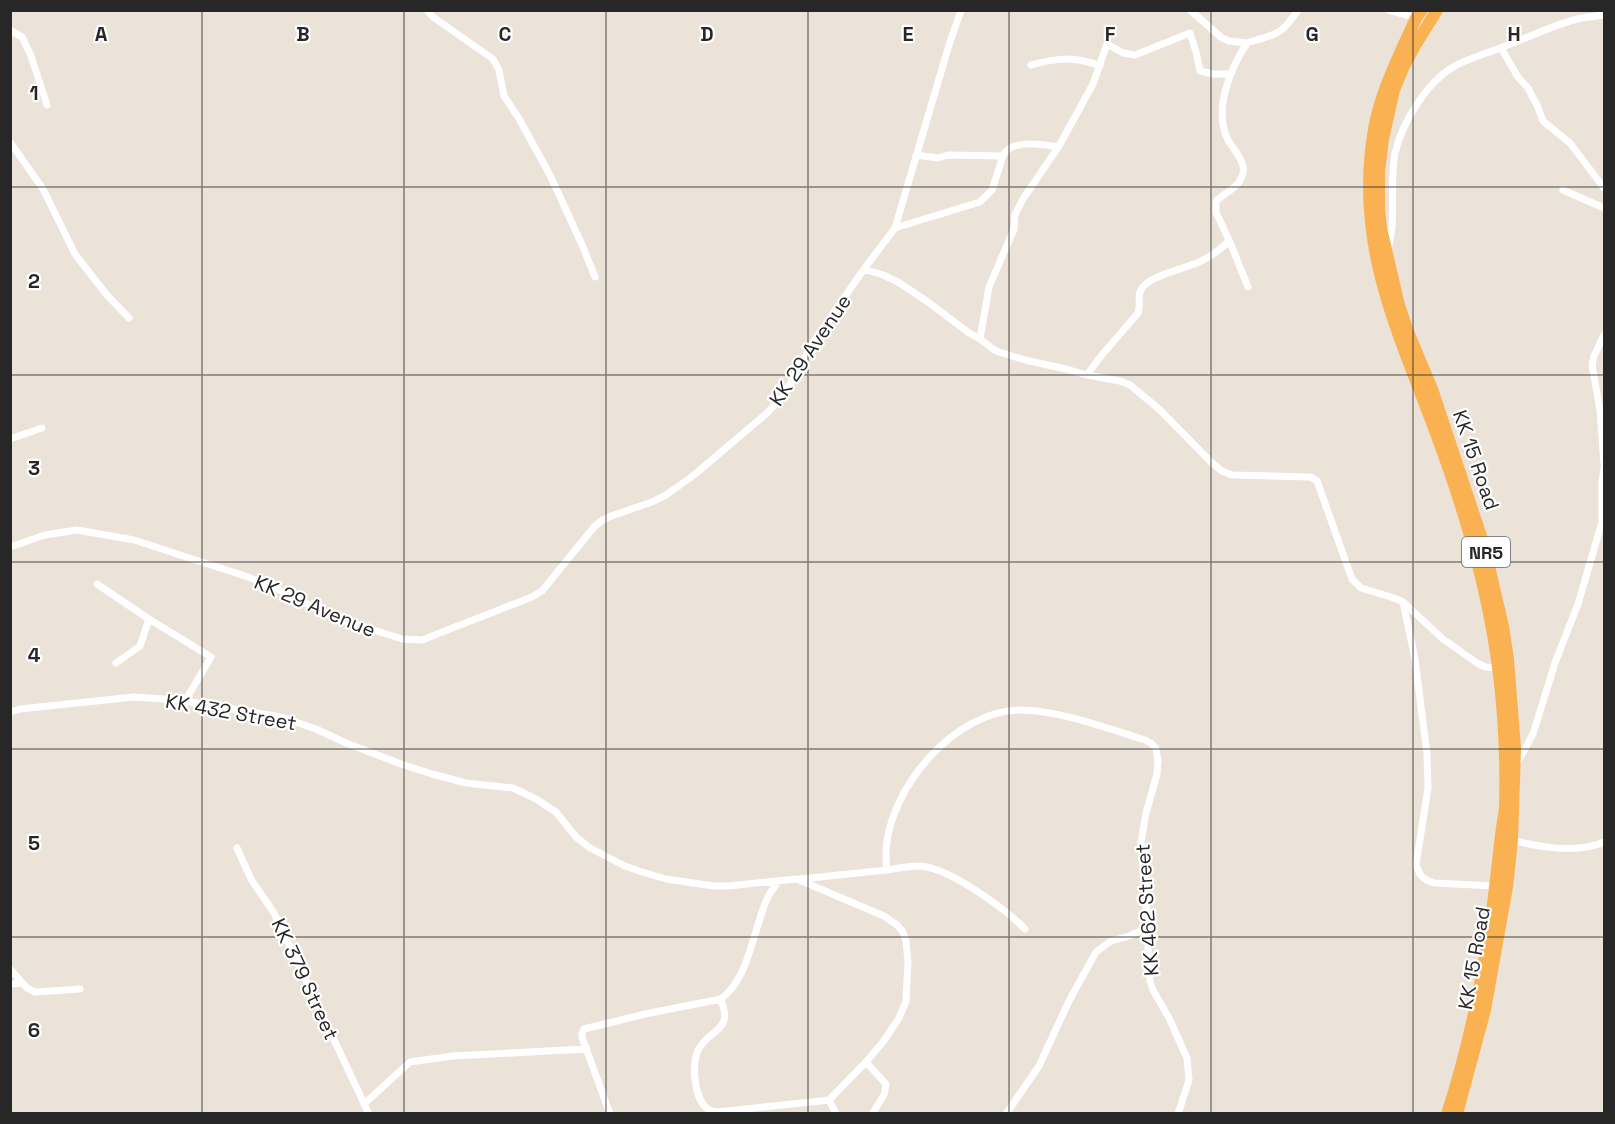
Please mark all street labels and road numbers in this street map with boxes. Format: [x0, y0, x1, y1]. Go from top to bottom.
street label: KK 29 Avenue [763, 289, 857, 411]
street label: KK 15 Road [1447, 407, 1505, 513]
road number: NR5 [1462, 537, 1510, 567]
street label: KK 29 Avenue [250, 569, 380, 643]
street label: KK 432 Street [164, 688, 298, 736]
street label: KK 462 Street [1129, 843, 1165, 977]
street label: KK 15 Road [1452, 904, 1496, 1012]
street label: KK 379 Street [265, 914, 345, 1044]

